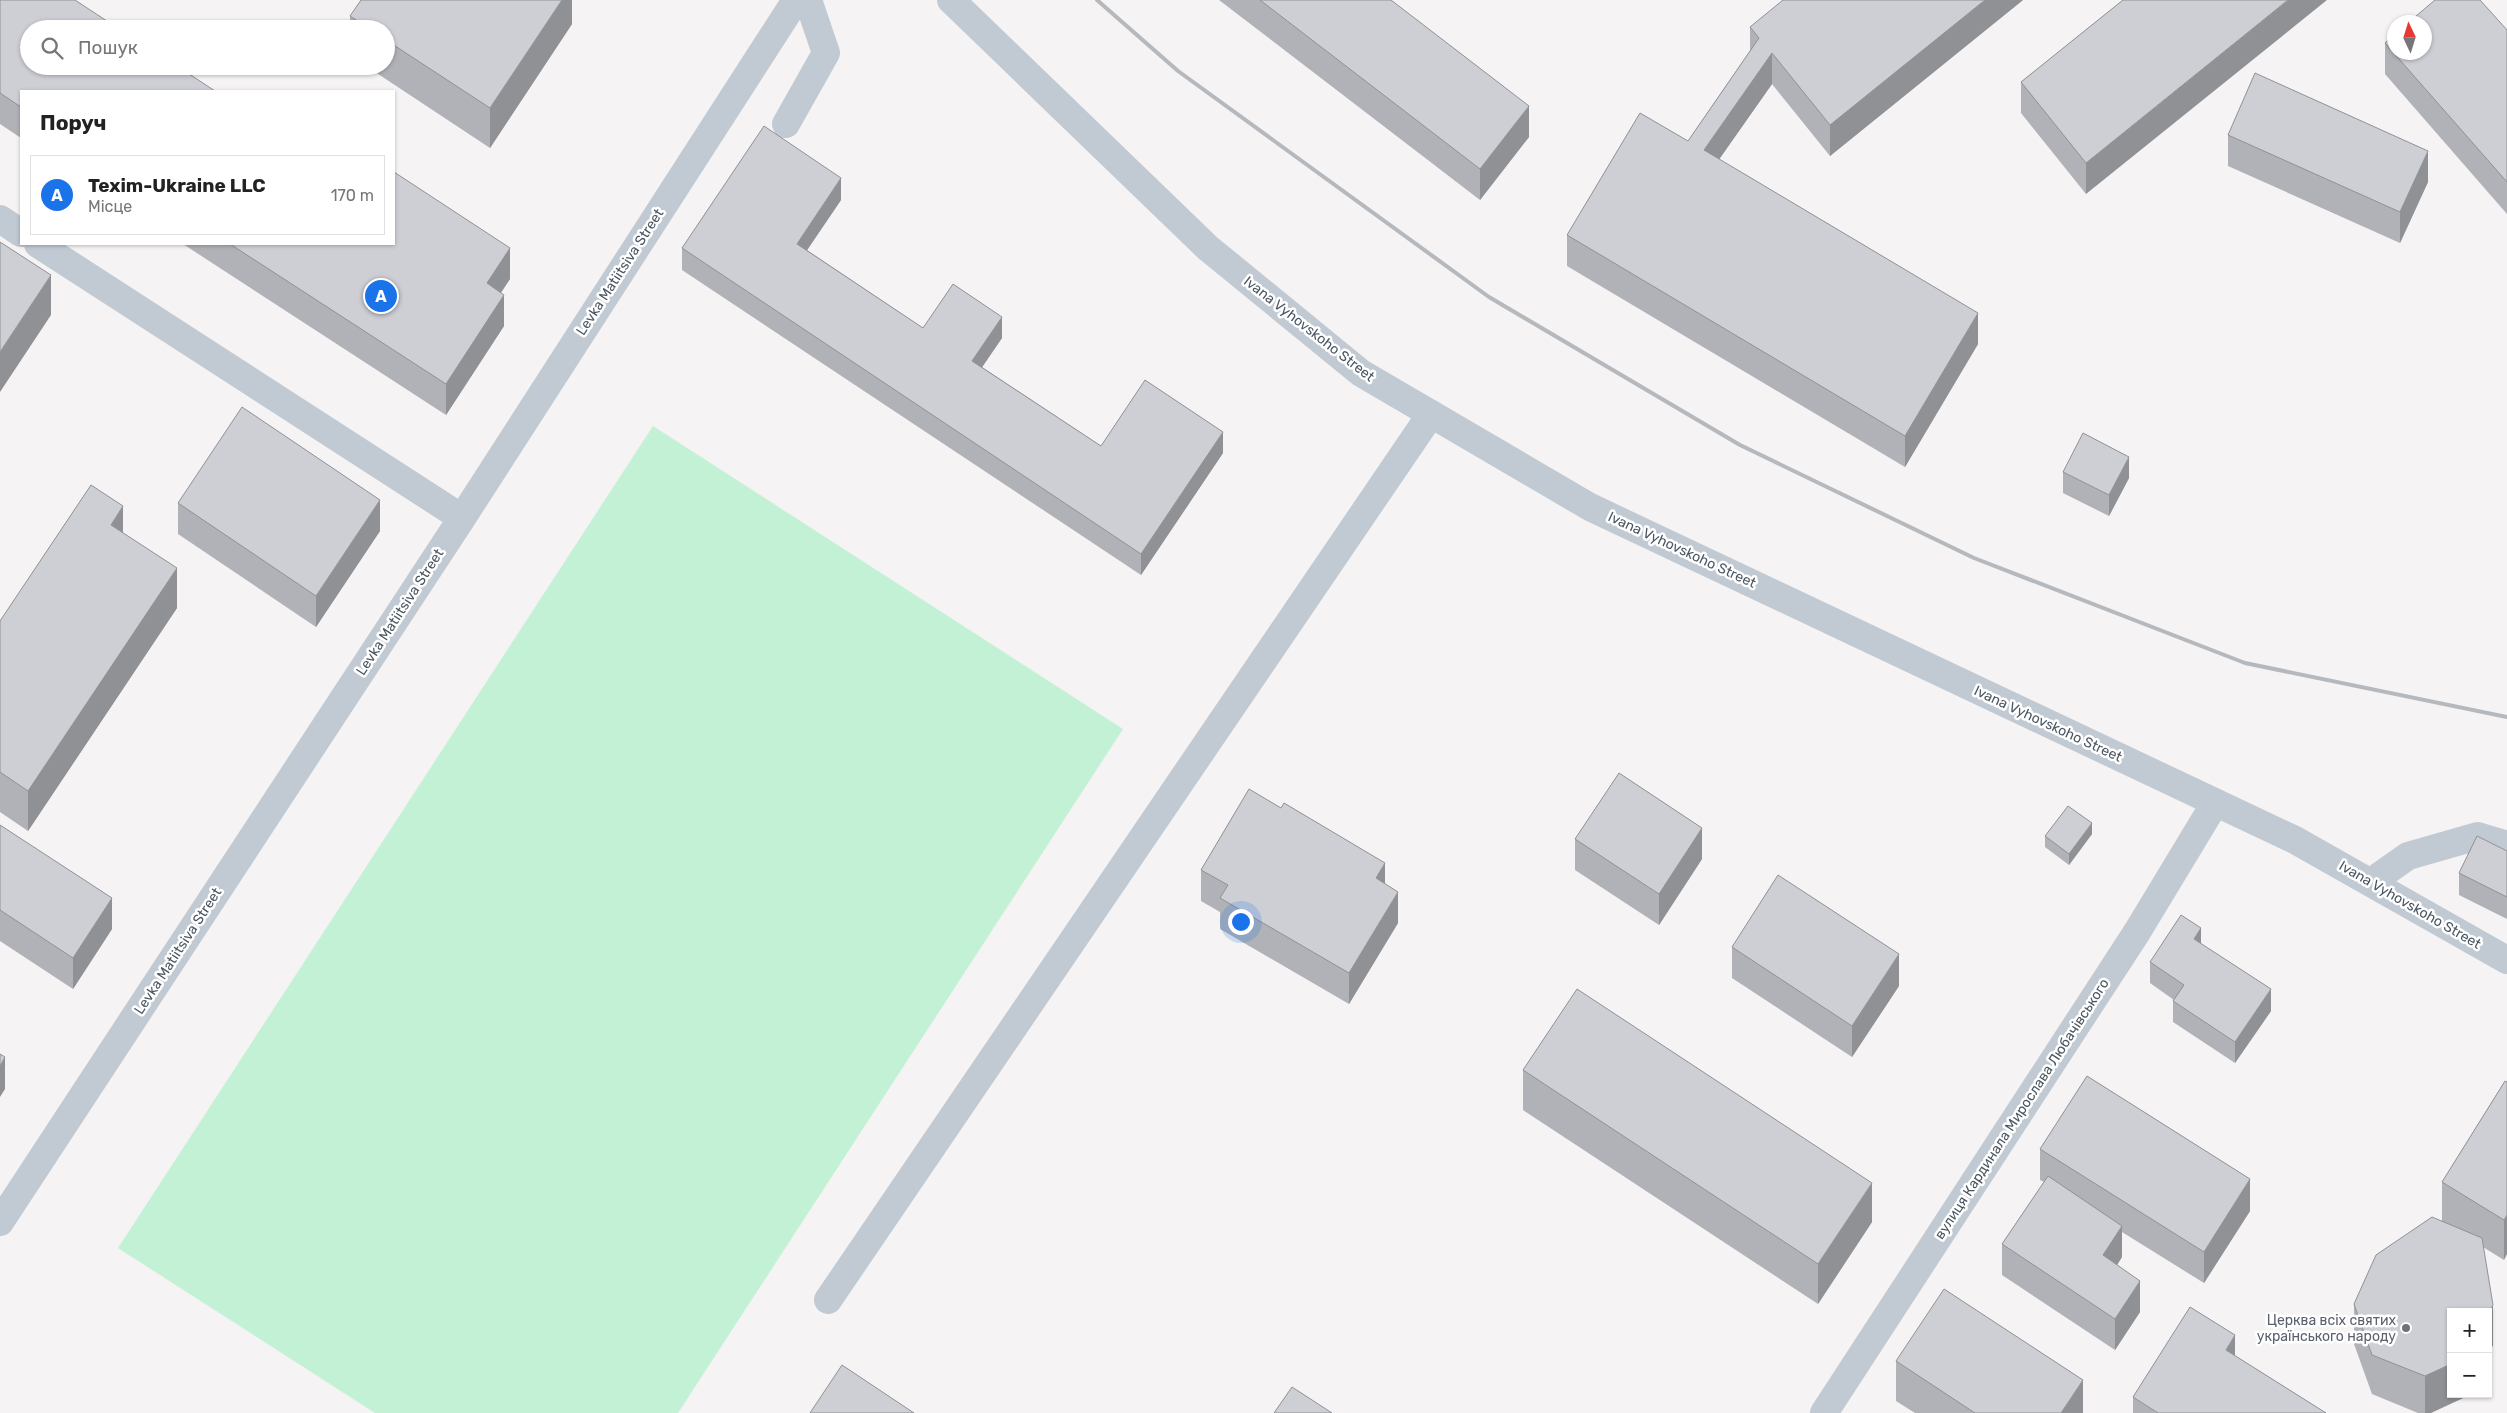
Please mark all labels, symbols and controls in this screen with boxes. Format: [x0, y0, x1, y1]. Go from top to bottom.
north arrow [2387, 15, 2432, 60]
search box [20, 20, 395, 75]
icon: search [38, 34, 66, 62]
text: Пошук [78, 36, 138, 59]
text: Поруч [40, 110, 106, 135]
text: Texim-Ukraine LLC [88, 174, 266, 197]
text: A [51, 186, 63, 205]
text: 170 m [331, 186, 374, 205]
text: Місце [88, 197, 132, 216]
street label: Levka Matiitsiva Street [573, 205, 668, 338]
street label: Ivana Vyhovskoho Street [1240, 273, 1378, 386]
pin: A [365, 277, 397, 315]
street label: Ivana Vyhovskoho Street [1605, 508, 1759, 592]
street label: Levka Matiitsiva Street [353, 545, 448, 678]
street label: Ivana Vyhovskoho Street [1971, 682, 2125, 766]
street label: Ivana Vyhovskoho Street [2336, 857, 2485, 953]
street label: Levka Matiitsiva Street [131, 884, 226, 1017]
your location [1228, 909, 1254, 935]
street label: вулиця Кардинала Мирослава Любачівського [1931, 976, 2113, 1242]
map controls [2447, 1308, 2492, 1398]
button: + [2447, 1308, 2492, 1353]
place label: Церква всіх святих українського народу [2257, 1312, 2396, 1345]
marker: Церква всіх святих українського народу [2400, 1322, 2412, 1334]
button: − [2447, 1353, 2492, 1398]

